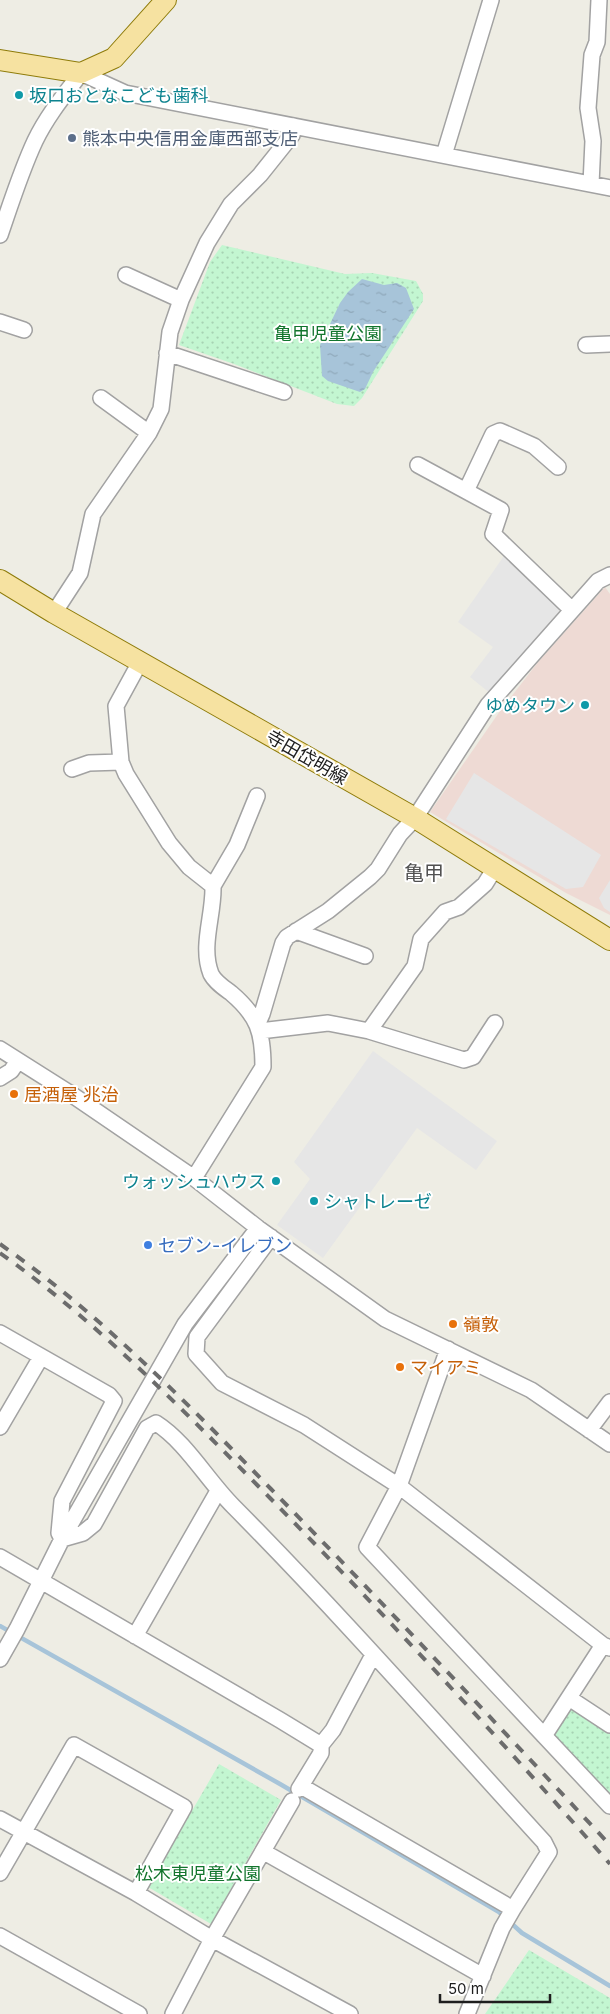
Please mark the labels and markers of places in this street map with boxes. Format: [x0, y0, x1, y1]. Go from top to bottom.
place label: 坂口おとなこども歯科 [29, 85, 208, 106]
marker: 坂口おとなこども歯科 [13, 89, 25, 101]
place label: 熊本中央信用金庫西部支店 [82, 128, 298, 149]
marker: 熊本中央信用金庫西部支店 [66, 132, 78, 144]
place label: ゆめタウン [485, 695, 575, 716]
marker: ゆめタウン [579, 699, 591, 711]
place label: 居酒屋 兆治 [24, 1084, 119, 1105]
marker: 居酒屋 兆治 [8, 1088, 20, 1100]
place label: ウォッシュハウス [122, 1171, 266, 1192]
marker: ウォッシュハウス [270, 1175, 282, 1187]
place label: シャトレーゼ [324, 1191, 432, 1212]
marker: シャトレーゼ [308, 1195, 320, 1207]
place label: セブン-イレブン [158, 1235, 292, 1256]
marker: セブン-イレブン [142, 1239, 154, 1251]
place label: 嶺敦 [463, 1314, 499, 1335]
marker: 嶺敦 [447, 1318, 459, 1330]
place label: マイアミ [410, 1357, 482, 1378]
marker: マイアミ [394, 1361, 406, 1373]

